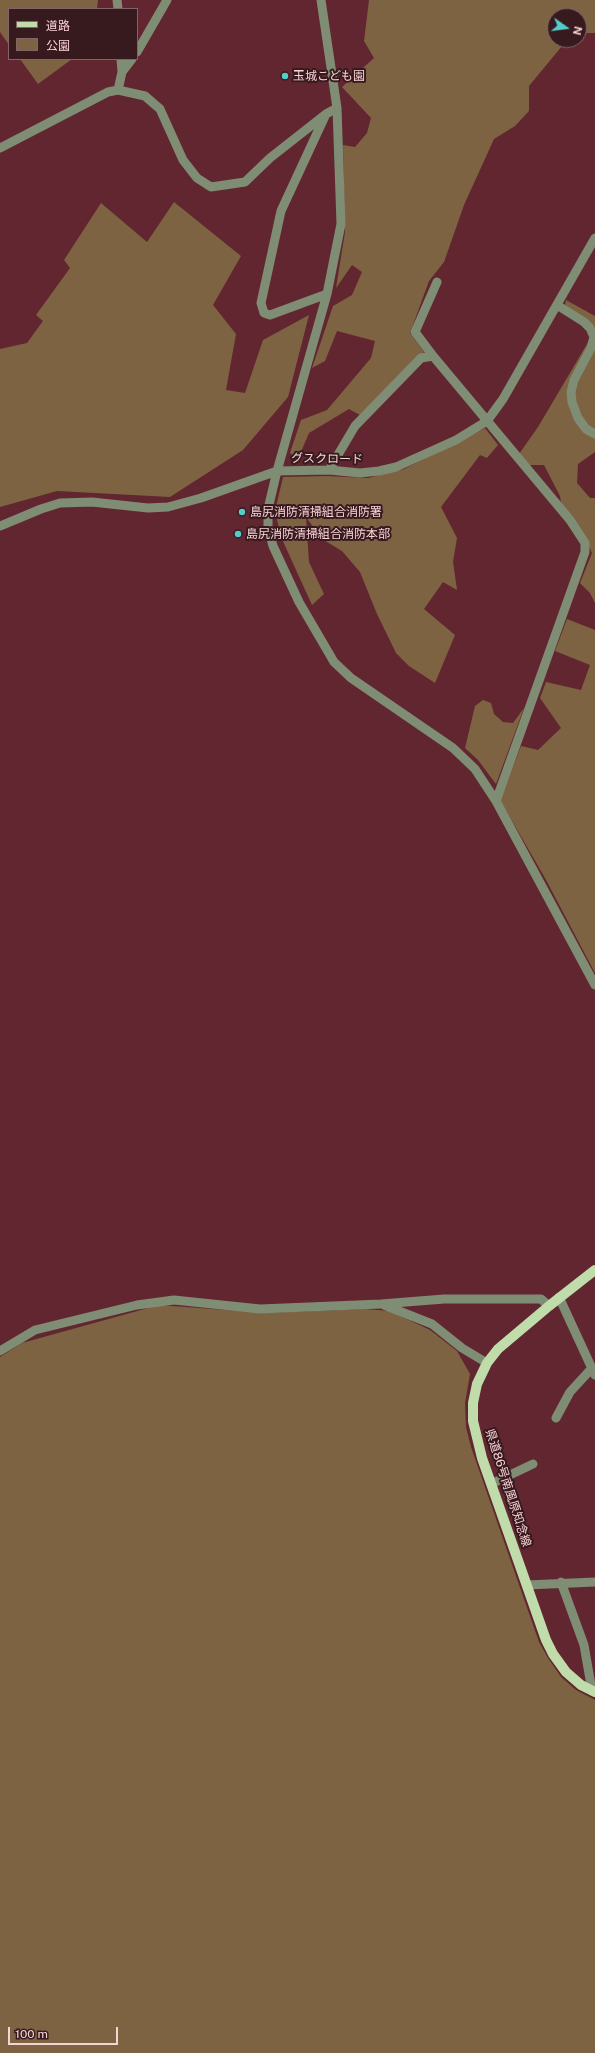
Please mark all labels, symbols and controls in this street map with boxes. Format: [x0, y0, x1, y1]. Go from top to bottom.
legend [8, 8, 138, 60]
north arrow [547, 8, 587, 48]
text: 道路 [46, 19, 70, 33]
text: N [571, 25, 585, 36]
text: 公園 [46, 39, 70, 53]
place label: 玉城こども園 [293, 69, 365, 83]
marker: 玉城こども園 [280, 71, 290, 81]
street label: グスクロード [291, 451, 363, 467]
place label: 島尻消防清掃組合消防署 [250, 505, 382, 519]
marker: 島尻消防清掃組合消防署 [237, 507, 247, 517]
place label: 島尻消防清掃組合消防本部 [246, 527, 390, 541]
marker: 島尻消防清掃組合消防本部 [233, 529, 243, 539]
street label: 県道86号南風原知念線 [482, 1427, 534, 1549]
scale bar [10, 2019, 120, 2045]
text: 100 m [15, 2027, 48, 2041]

